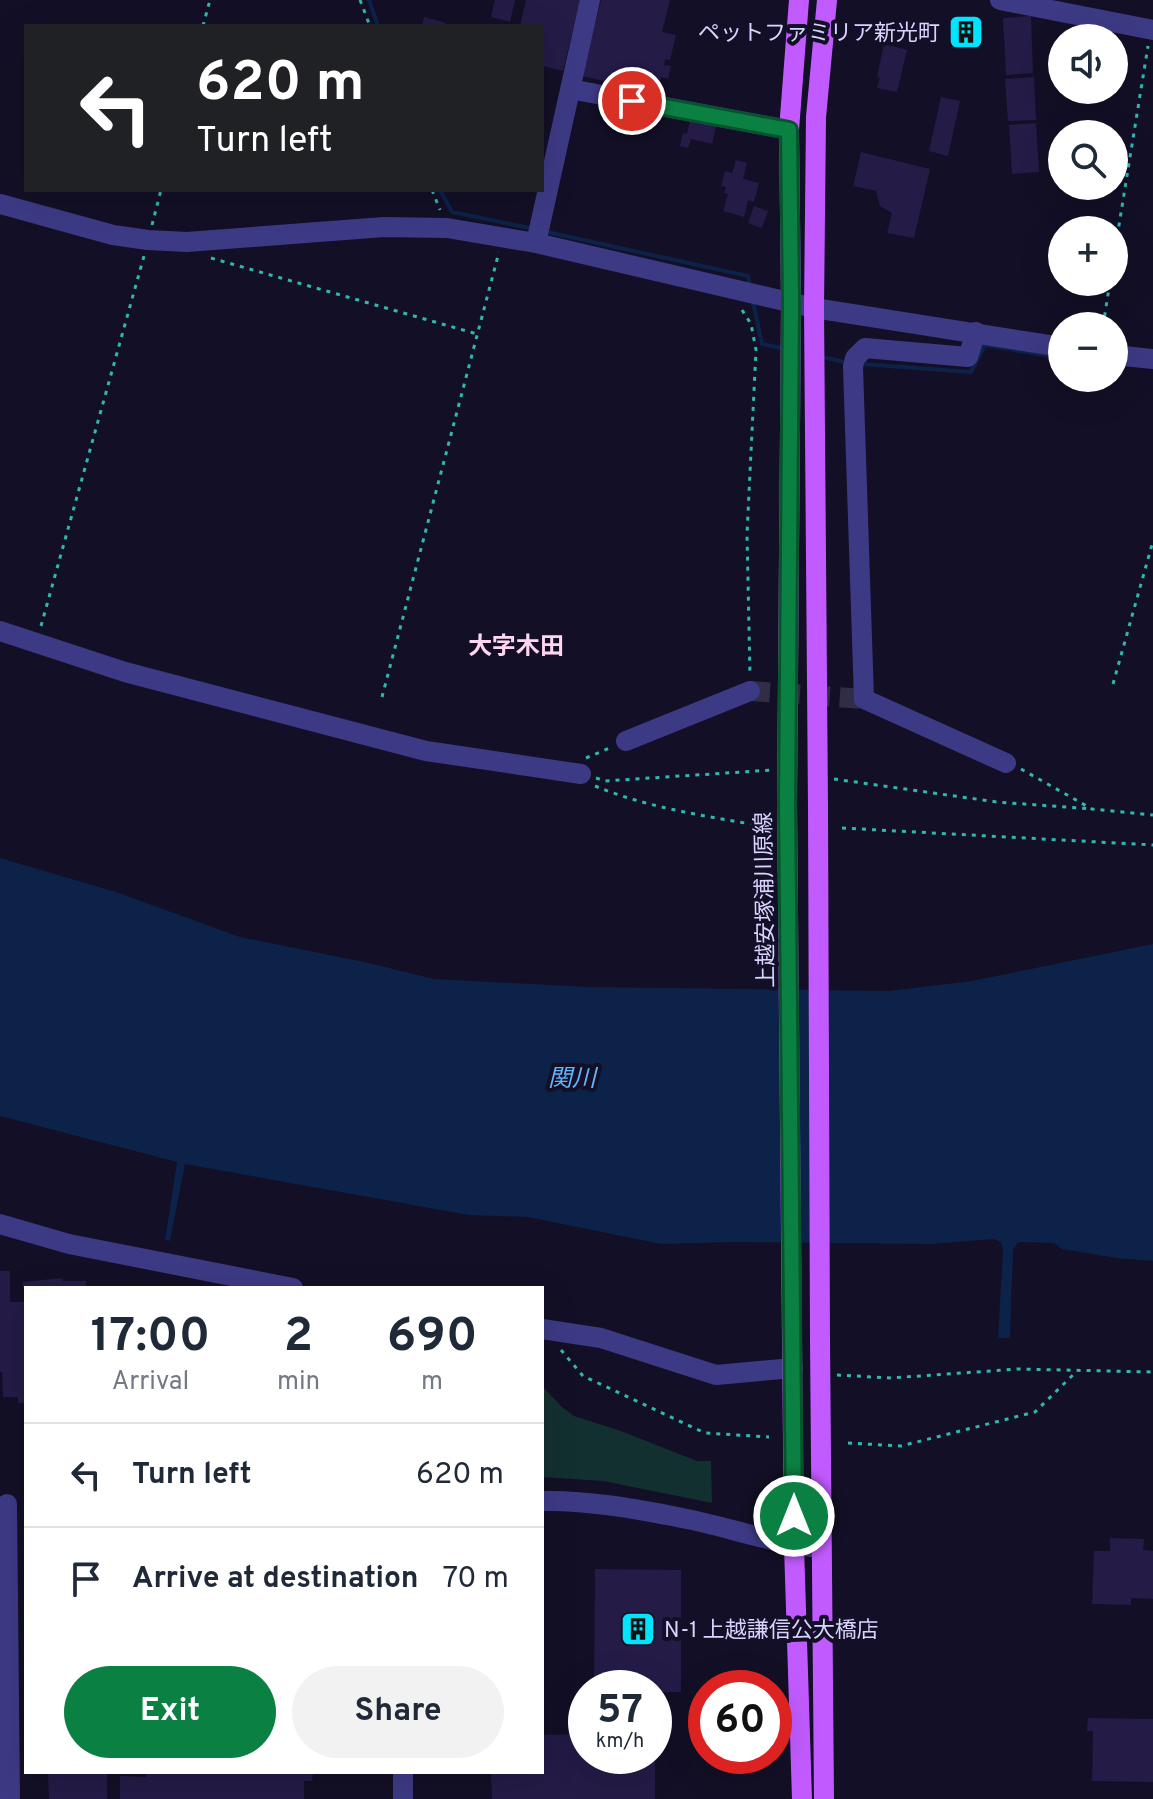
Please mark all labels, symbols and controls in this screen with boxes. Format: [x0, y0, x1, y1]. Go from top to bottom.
building icon: ペットファミリア新光町 [947, 13, 985, 51]
place label: ペットファミリア新光町 [698, 21, 940, 48]
map controls [1048, 24, 1128, 392]
button: sound [1048, 24, 1128, 104]
text: 620 m [196, 50, 365, 120]
icon: left [64, 56, 168, 160]
pin [598, 67, 666, 135]
icon: arrive [610, 79, 654, 123]
text: Turn left [196, 119, 333, 165]
button: search [1048, 120, 1128, 200]
button: + [1048, 216, 1128, 296]
button: − [1048, 312, 1128, 392]
district label: 大字木田 [468, 633, 564, 663]
street label: 上越安塚浦川原線 [751, 812, 782, 988]
water label: 関川 [548, 1065, 599, 1095]
text: 17:00 [91, 1308, 210, 1368]
text: 2 [284, 1308, 313, 1368]
text: 690 [387, 1308, 478, 1368]
text: Arrival [112, 1366, 189, 1399]
text: min [277, 1366, 320, 1399]
text: m [421, 1366, 443, 1399]
icon: left [64, 1453, 108, 1497]
text: Turn left [132, 1457, 252, 1494]
text: 620 m [416, 1457, 504, 1494]
position arrow [752, 1474, 836, 1558]
icon: arrive [64, 1557, 108, 1601]
text: Arrive at destination [132, 1561, 418, 1598]
text: 70 m [442, 1561, 509, 1598]
building icon: N-1 上越謙信公大橋店 [619, 1610, 657, 1648]
place label: N-1 上越謙信公大橋店 [664, 1618, 879, 1645]
button: Exit [64, 1666, 276, 1758]
button: Share [292, 1666, 504, 1758]
speed limit sign: 60 [688, 1670, 792, 1774]
text: 57 [597, 1687, 643, 1737]
text: km/h [596, 1729, 644, 1755]

